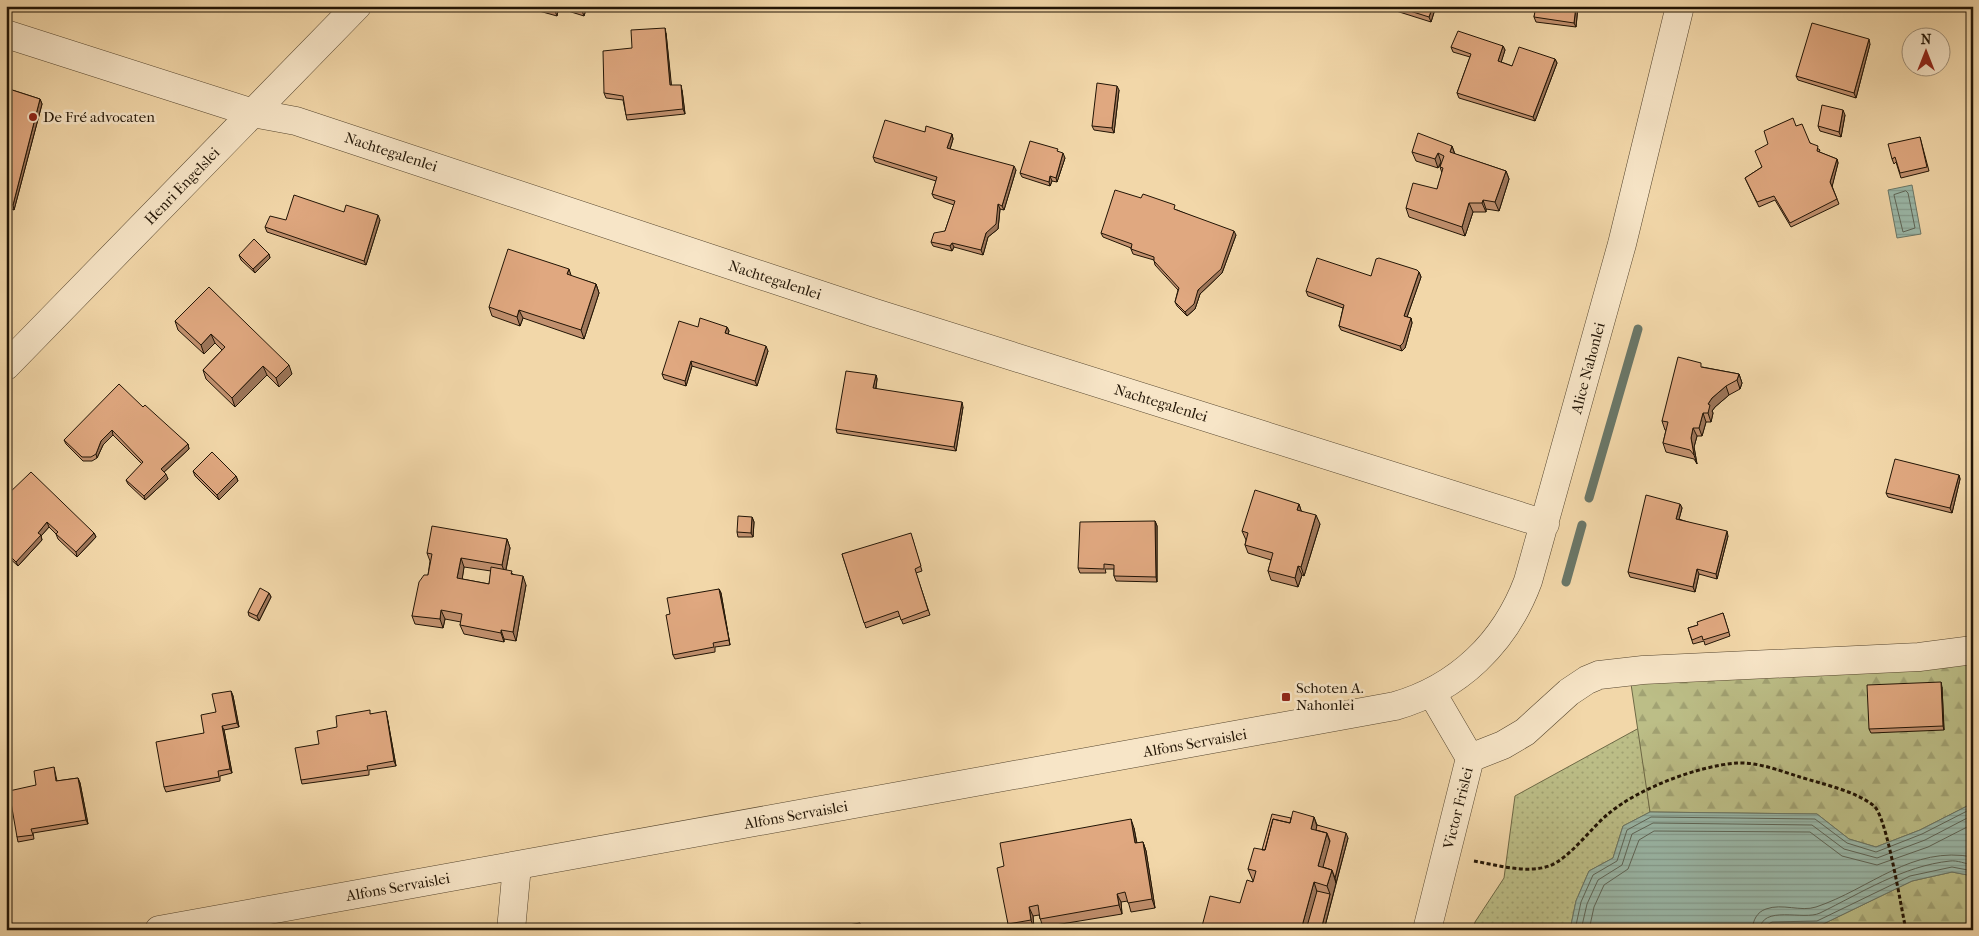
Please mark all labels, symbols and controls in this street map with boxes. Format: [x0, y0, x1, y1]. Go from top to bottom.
north arrow [1902, 28, 1952, 78]
text: N [1921, 31, 1932, 48]
place label: De Fré advocaten [43, 108, 155, 126]
marker: De Fré advocaten [27, 111, 39, 123]
street label: Nachtegalenlei [342, 129, 440, 176]
street label: Henri Engelslei [141, 143, 224, 228]
street label: Nachtegalenlei [726, 257, 824, 304]
street label: Alice Nahonlei [1567, 320, 1609, 417]
street label: Nachtegalenlei [1112, 380, 1210, 426]
place label: Schoten A. Nahonlei [1296, 679, 1364, 714]
marker: Schoten A. Nahonlei [1280, 691, 1292, 703]
street label: Alfons Servaislei [1141, 725, 1249, 761]
street label: Victor Frislei [1439, 765, 1477, 852]
street label: Alfons Servaislei [742, 797, 850, 833]
street label: Alfons Servaislei [344, 869, 452, 905]

